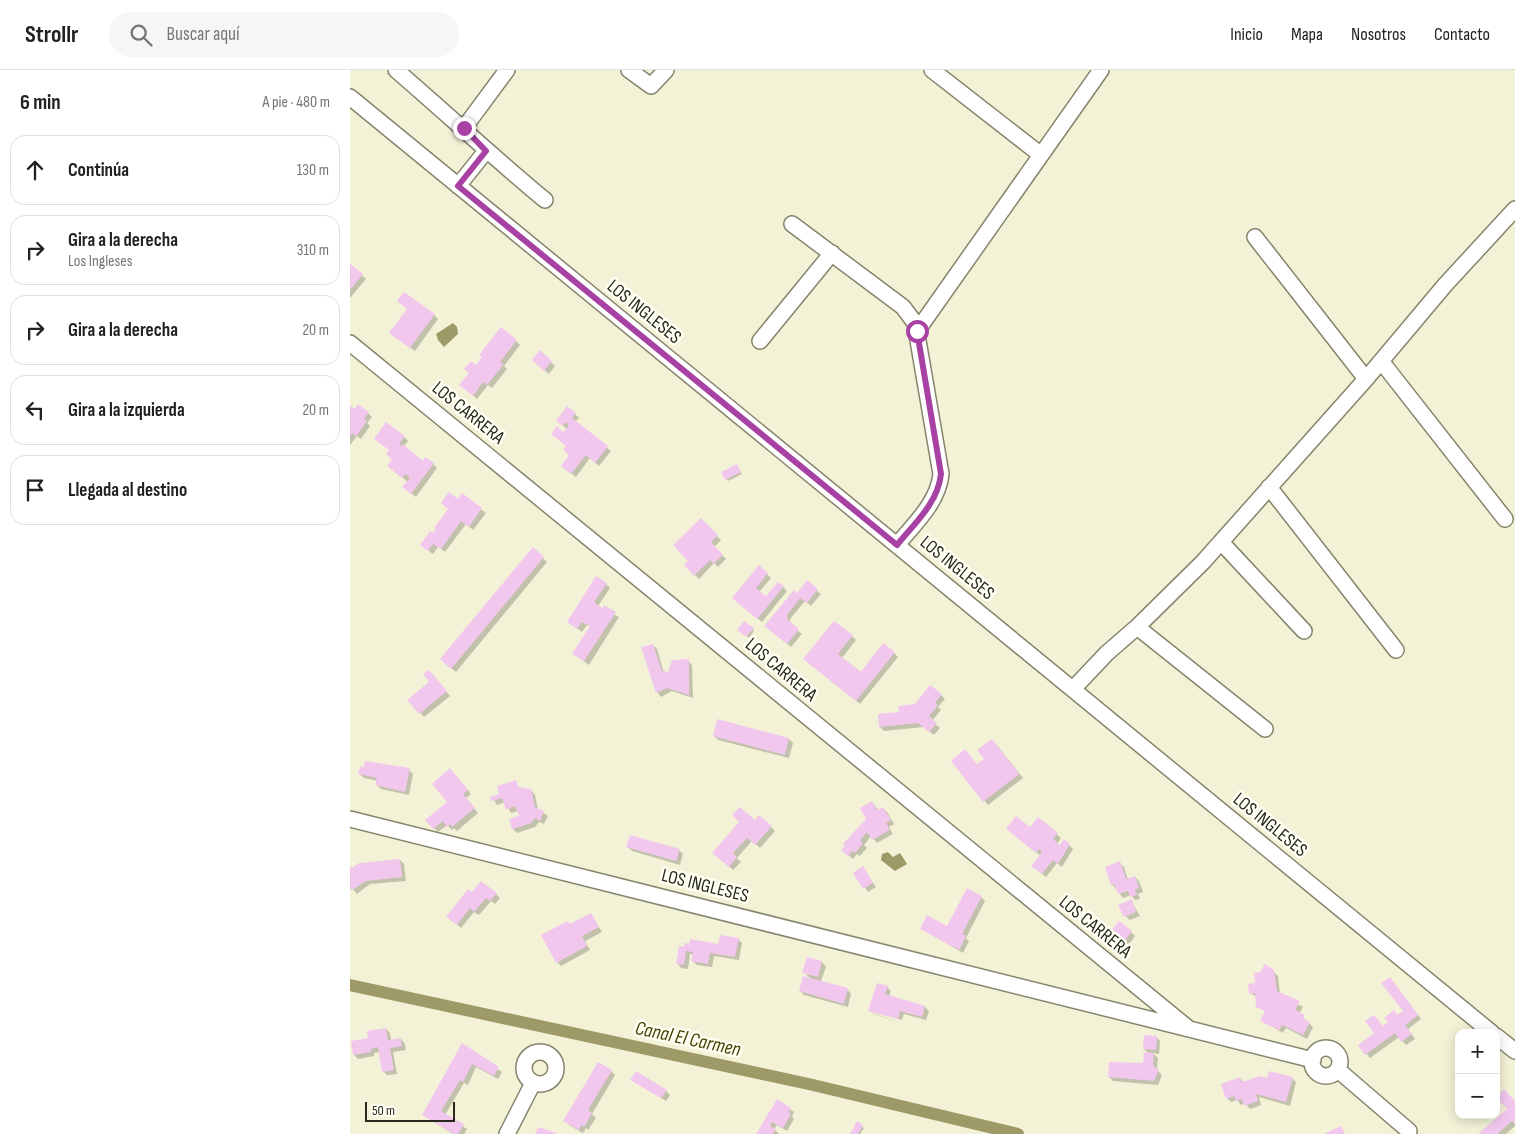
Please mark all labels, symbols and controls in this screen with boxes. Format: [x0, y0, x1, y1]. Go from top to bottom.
search box [109, 12, 459, 57]
text: Strollr [25, 20, 79, 49]
icon: search [127, 21, 155, 49]
text: Buscar aquí [167, 23, 240, 46]
text: Inicio [1230, 24, 1263, 45]
text: Mapa [1291, 24, 1323, 45]
text: Nosotros [1351, 24, 1406, 45]
text: Contacto [1434, 24, 1490, 45]
text: 6 min [20, 90, 61, 115]
text: A pie · 480 m [263, 93, 330, 112]
route end [453, 117, 476, 140]
icon: ahead [21, 156, 49, 184]
text: Continúa [68, 159, 129, 182]
text: 130 m [297, 161, 329, 180]
text: Gira a la derecha [68, 229, 178, 252]
icon: right [21, 236, 49, 264]
text: 310 m [297, 241, 329, 260]
text: Los Ingleses [68, 252, 132, 271]
street label: LOS INGLESES [602, 275, 686, 349]
icon: right [21, 316, 49, 344]
text: Gira a la derecha [68, 319, 178, 342]
route start [906, 320, 929, 343]
text: 20 m [302, 321, 329, 340]
street label: LOS CARRERA [427, 377, 510, 450]
icon: left [21, 396, 49, 424]
text: Gira a la izquierda [68, 399, 185, 422]
text: 20 m [302, 401, 329, 420]
icon: arrive [21, 476, 49, 504]
text: Llegada al destino [68, 479, 187, 502]
street label: LOS INGLESES [915, 531, 999, 605]
street label: LOS CARRERA [740, 633, 822, 707]
street label: LOS INGLESES [1228, 788, 1312, 862]
street label: LOS INGLESES [659, 864, 751, 908]
street label: LOS CARRERA [1054, 891, 1137, 964]
water label: Canal El Carmen [633, 1016, 743, 1062]
map controls [1455, 1029, 1500, 1119]
button: + [1455, 1029, 1500, 1074]
button: − [1455, 1074, 1500, 1119]
scale bar [365, 1099, 455, 1122]
text: 50 m [372, 1102, 395, 1119]

